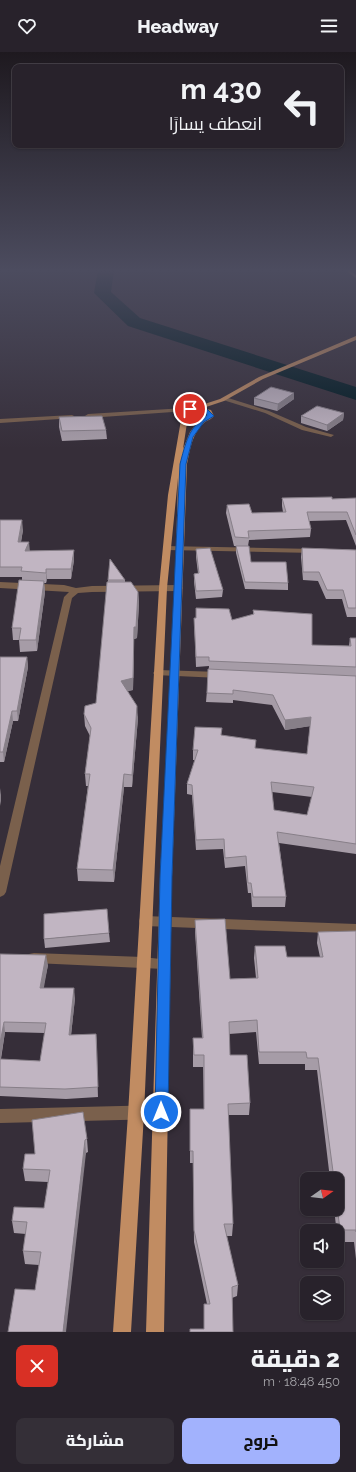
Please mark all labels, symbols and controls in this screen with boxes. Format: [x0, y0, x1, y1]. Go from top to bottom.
icon: heart [16, 15, 38, 37]
icon: menu [318, 15, 340, 37]
text: Headway [137, 16, 219, 37]
text: 430 m [180, 73, 262, 106]
icon: left [276, 80, 328, 132]
text: انعطف يسارًا [169, 113, 262, 134]
pin [173, 392, 207, 426]
icon: arrive [179, 398, 201, 420]
position arrow [140, 1091, 182, 1133]
north arrow [300, 1172, 344, 1216]
map controls [300, 1172, 344, 1320]
button: sound [300, 1224, 344, 1268]
button: layers [300, 1276, 344, 1320]
text: 2 دقيقة [251, 1344, 340, 1373]
button: close [16, 1345, 58, 1387]
text: 450 m · 18:48 [263, 1374, 340, 1389]
button: مشاركة [16, 1418, 174, 1464]
button: خروج [182, 1418, 340, 1464]

